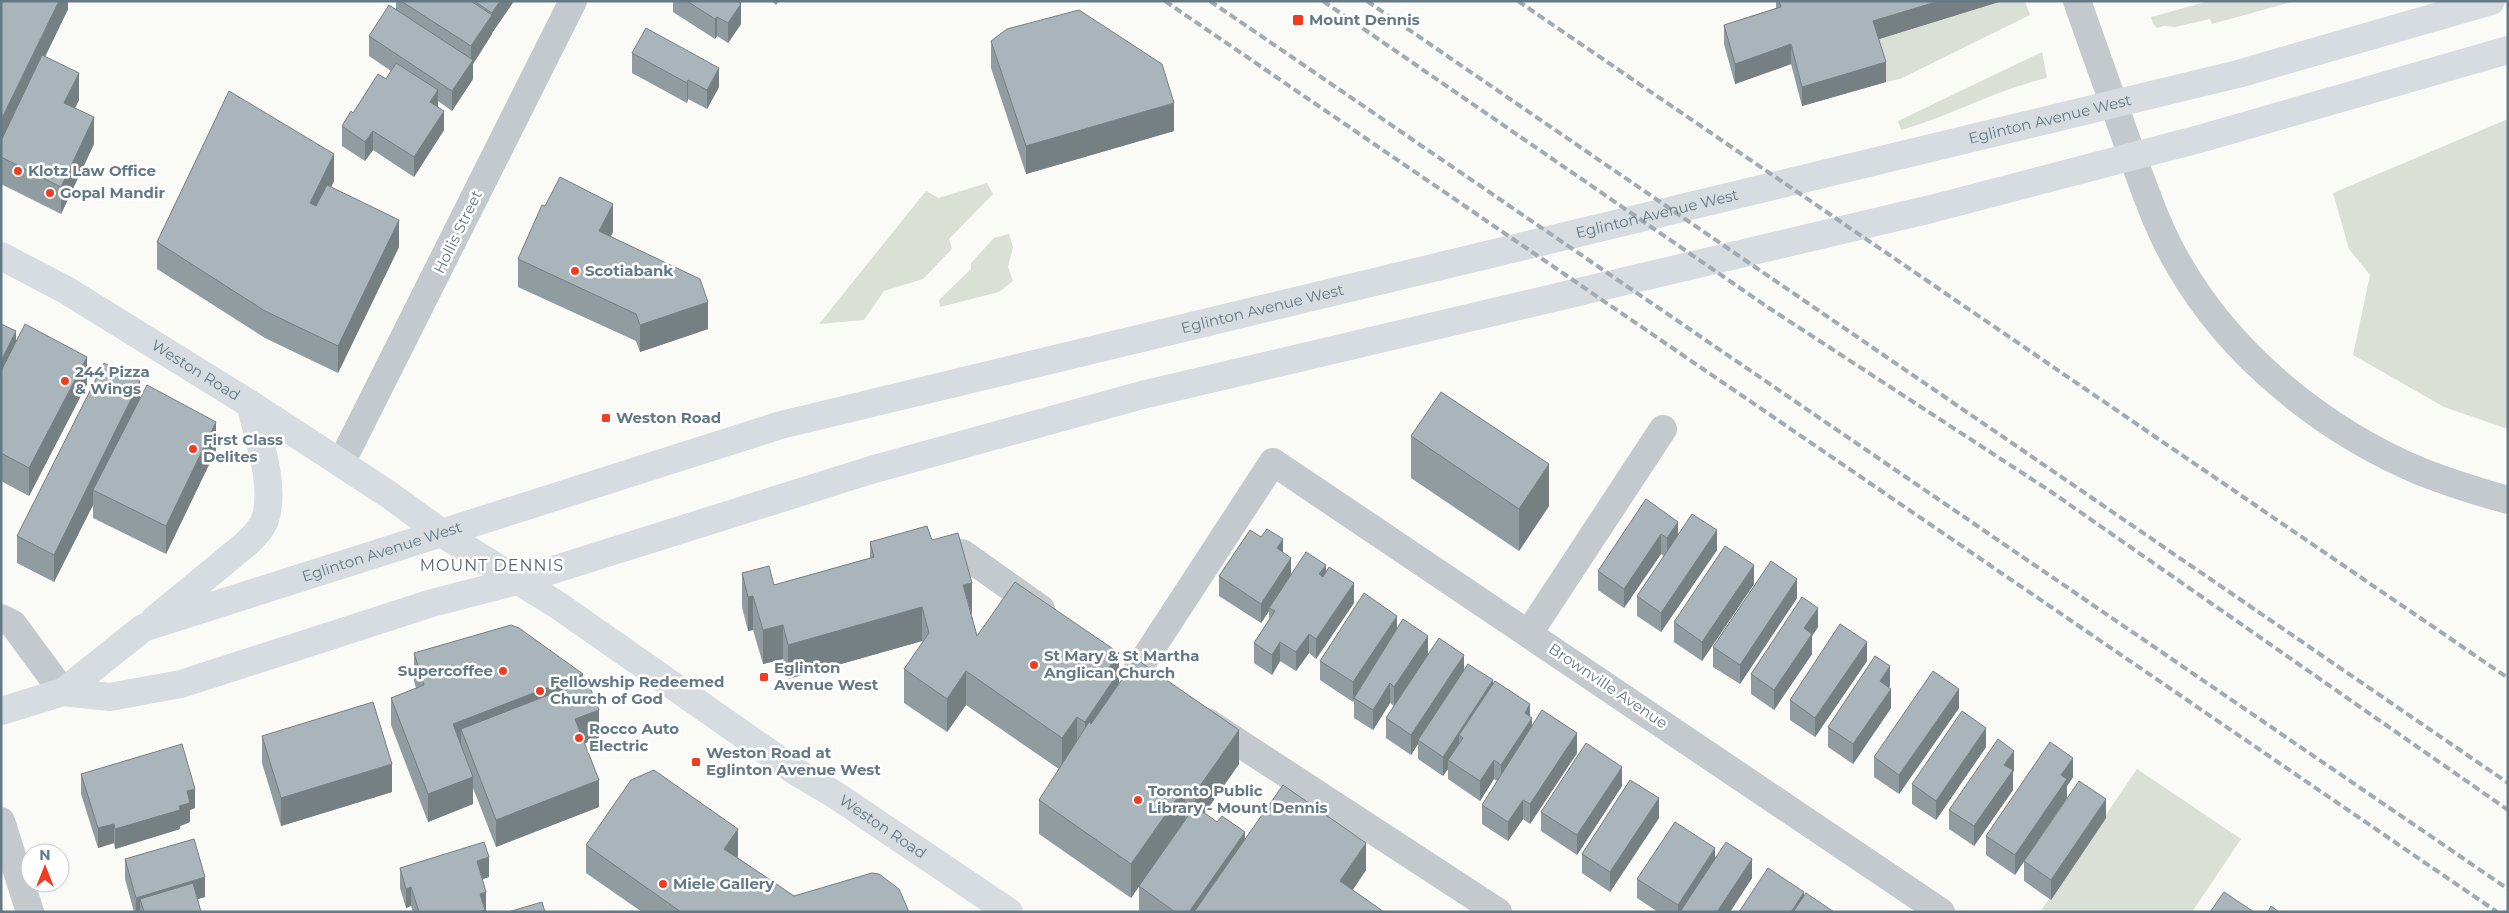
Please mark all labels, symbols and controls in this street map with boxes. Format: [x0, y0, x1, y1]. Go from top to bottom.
place label: Mount Dennis [1309, 10, 1420, 29]
marker: Mount Dennis [1291, 13, 1305, 27]
street label: Eglinton Avenue West [1967, 90, 2133, 148]
place label: Klotz Law Office [28, 161, 156, 180]
marker: Klotz Law Office [12, 165, 24, 177]
place label: Gopal Mandir [60, 183, 166, 202]
street label: Eglinton Avenue West [1574, 185, 1740, 242]
marker: Gopal Mandir [44, 187, 56, 199]
street label: Hollis Street [429, 187, 486, 277]
place label: Scotiabank [585, 261, 673, 280]
marker: Scotiabank [569, 265, 581, 277]
street label: Eglinton Avenue West [1179, 280, 1346, 337]
street label: Weston Road [148, 335, 244, 405]
place label: 244 Pizza & Wings [75, 362, 150, 398]
marker: 244 Pizza & Wings [59, 375, 71, 387]
place label: Weston Road [616, 408, 721, 427]
marker: Weston Road [600, 412, 612, 424]
place label: First Class Delites [203, 430, 283, 466]
marker: First Class Delites [187, 443, 199, 455]
street label: Eglinton Avenue West [299, 517, 464, 586]
district label: MOUNT DENNIS [420, 556, 564, 575]
street label: Brownville Avenue [1545, 639, 1671, 732]
place label: St Mary & St Martha Anglican Church [1043, 646, 1200, 682]
place label: Eglinton Avenue West [773, 658, 879, 694]
marker: St Mary & St Martha Anglican Church [1028, 659, 1040, 671]
place label: Supercoffee [398, 661, 493, 680]
marker: Supercoffee [497, 665, 509, 677]
marker: Eglinton Avenue West [758, 671, 770, 683]
place label: Fellowship Redeemed Church of God [550, 672, 724, 708]
marker: Fellowship Redeemed Church of God [534, 685, 546, 697]
place label: Rocco Auto Electric [589, 719, 679, 755]
marker: Rocco Auto Electric [573, 732, 585, 744]
place label: Weston Road at Eglinton Avenue West [706, 743, 881, 779]
marker: Weston Road at Eglinton Avenue West [690, 756, 702, 768]
place label: Toronto Public Library - Mount Dennis [1148, 781, 1327, 817]
street label: Weston Road [836, 790, 930, 862]
marker: Toronto Public Library - Mount Dennis [1132, 794, 1144, 806]
north arrow [20, 843, 70, 893]
text: N [39, 846, 51, 864]
place label: Miele Gallery [673, 874, 775, 893]
marker: Miele Gallery [657, 878, 669, 890]

